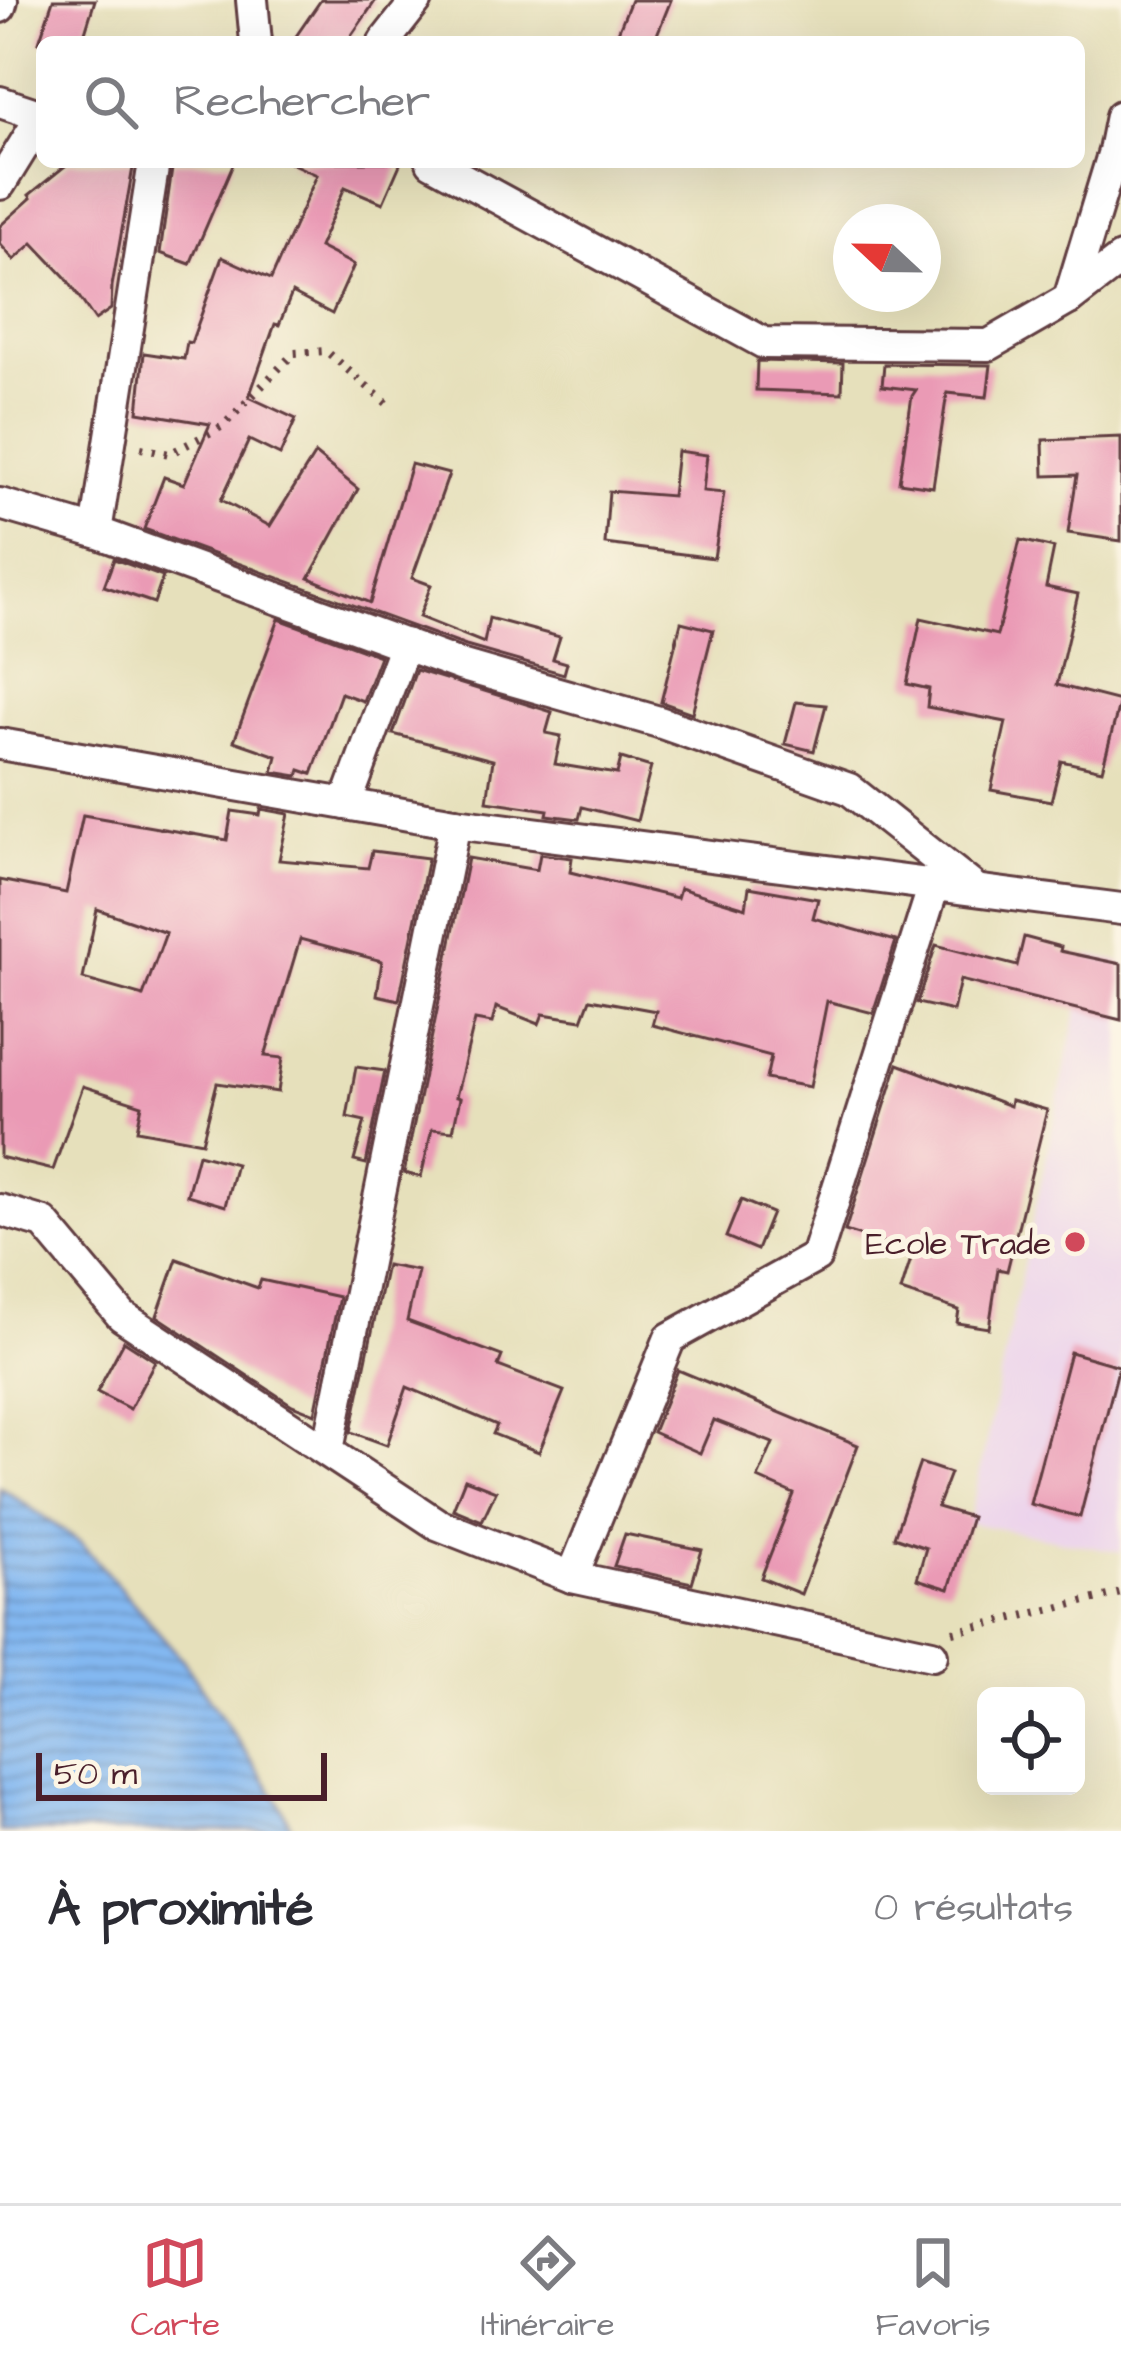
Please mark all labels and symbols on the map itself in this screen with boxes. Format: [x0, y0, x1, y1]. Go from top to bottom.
north arrow [833, 204, 941, 312]
place label: Ecole Trade [865, 1221, 1051, 1267]
marker: Ecole Trade [1062, 1229, 1088, 1255]
scale bar [36, 1747, 327, 1800]

